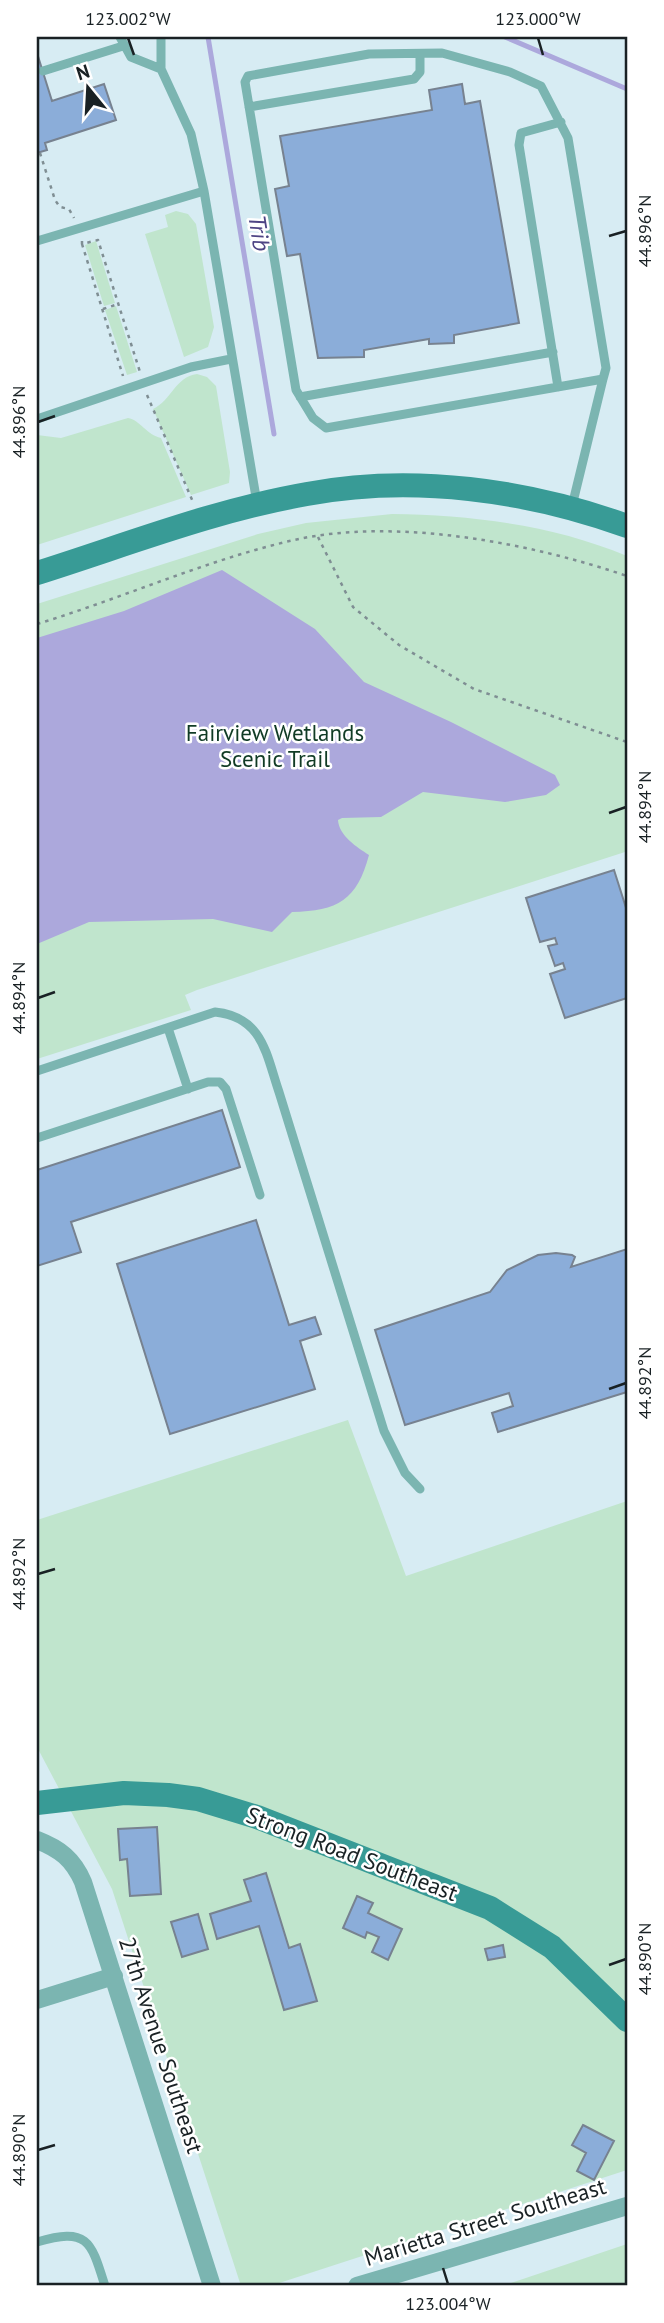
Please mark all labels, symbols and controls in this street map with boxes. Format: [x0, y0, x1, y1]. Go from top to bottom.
text: 123.002°W [85, 7, 171, 30]
text: 123.000°W [495, 7, 581, 30]
north arrow [52, 52, 122, 122]
text: N [73, 58, 92, 85]
text: 44.896°N [633, 195, 656, 267]
water label: Trib [241, 212, 278, 253]
text: 44.896°N [7, 386, 30, 458]
park label: Fairview Wetlands Scenic Trail [186, 718, 364, 773]
text: 44.894°N [633, 771, 656, 843]
text: 44.894°N [7, 962, 30, 1034]
text: 44.892°N [633, 1347, 656, 1419]
text: 44.892°N [7, 1538, 30, 1610]
street label: Strong Road Southeast [242, 1800, 462, 1907]
text: 44.890°N [633, 1923, 656, 1995]
street label: 27th Avenue Southeast [113, 1933, 210, 2157]
text: 44.890°N [7, 2114, 30, 2186]
street label: Marietta Street Southeast [361, 2171, 609, 2272]
text: 123.004°W [405, 2292, 491, 2315]

